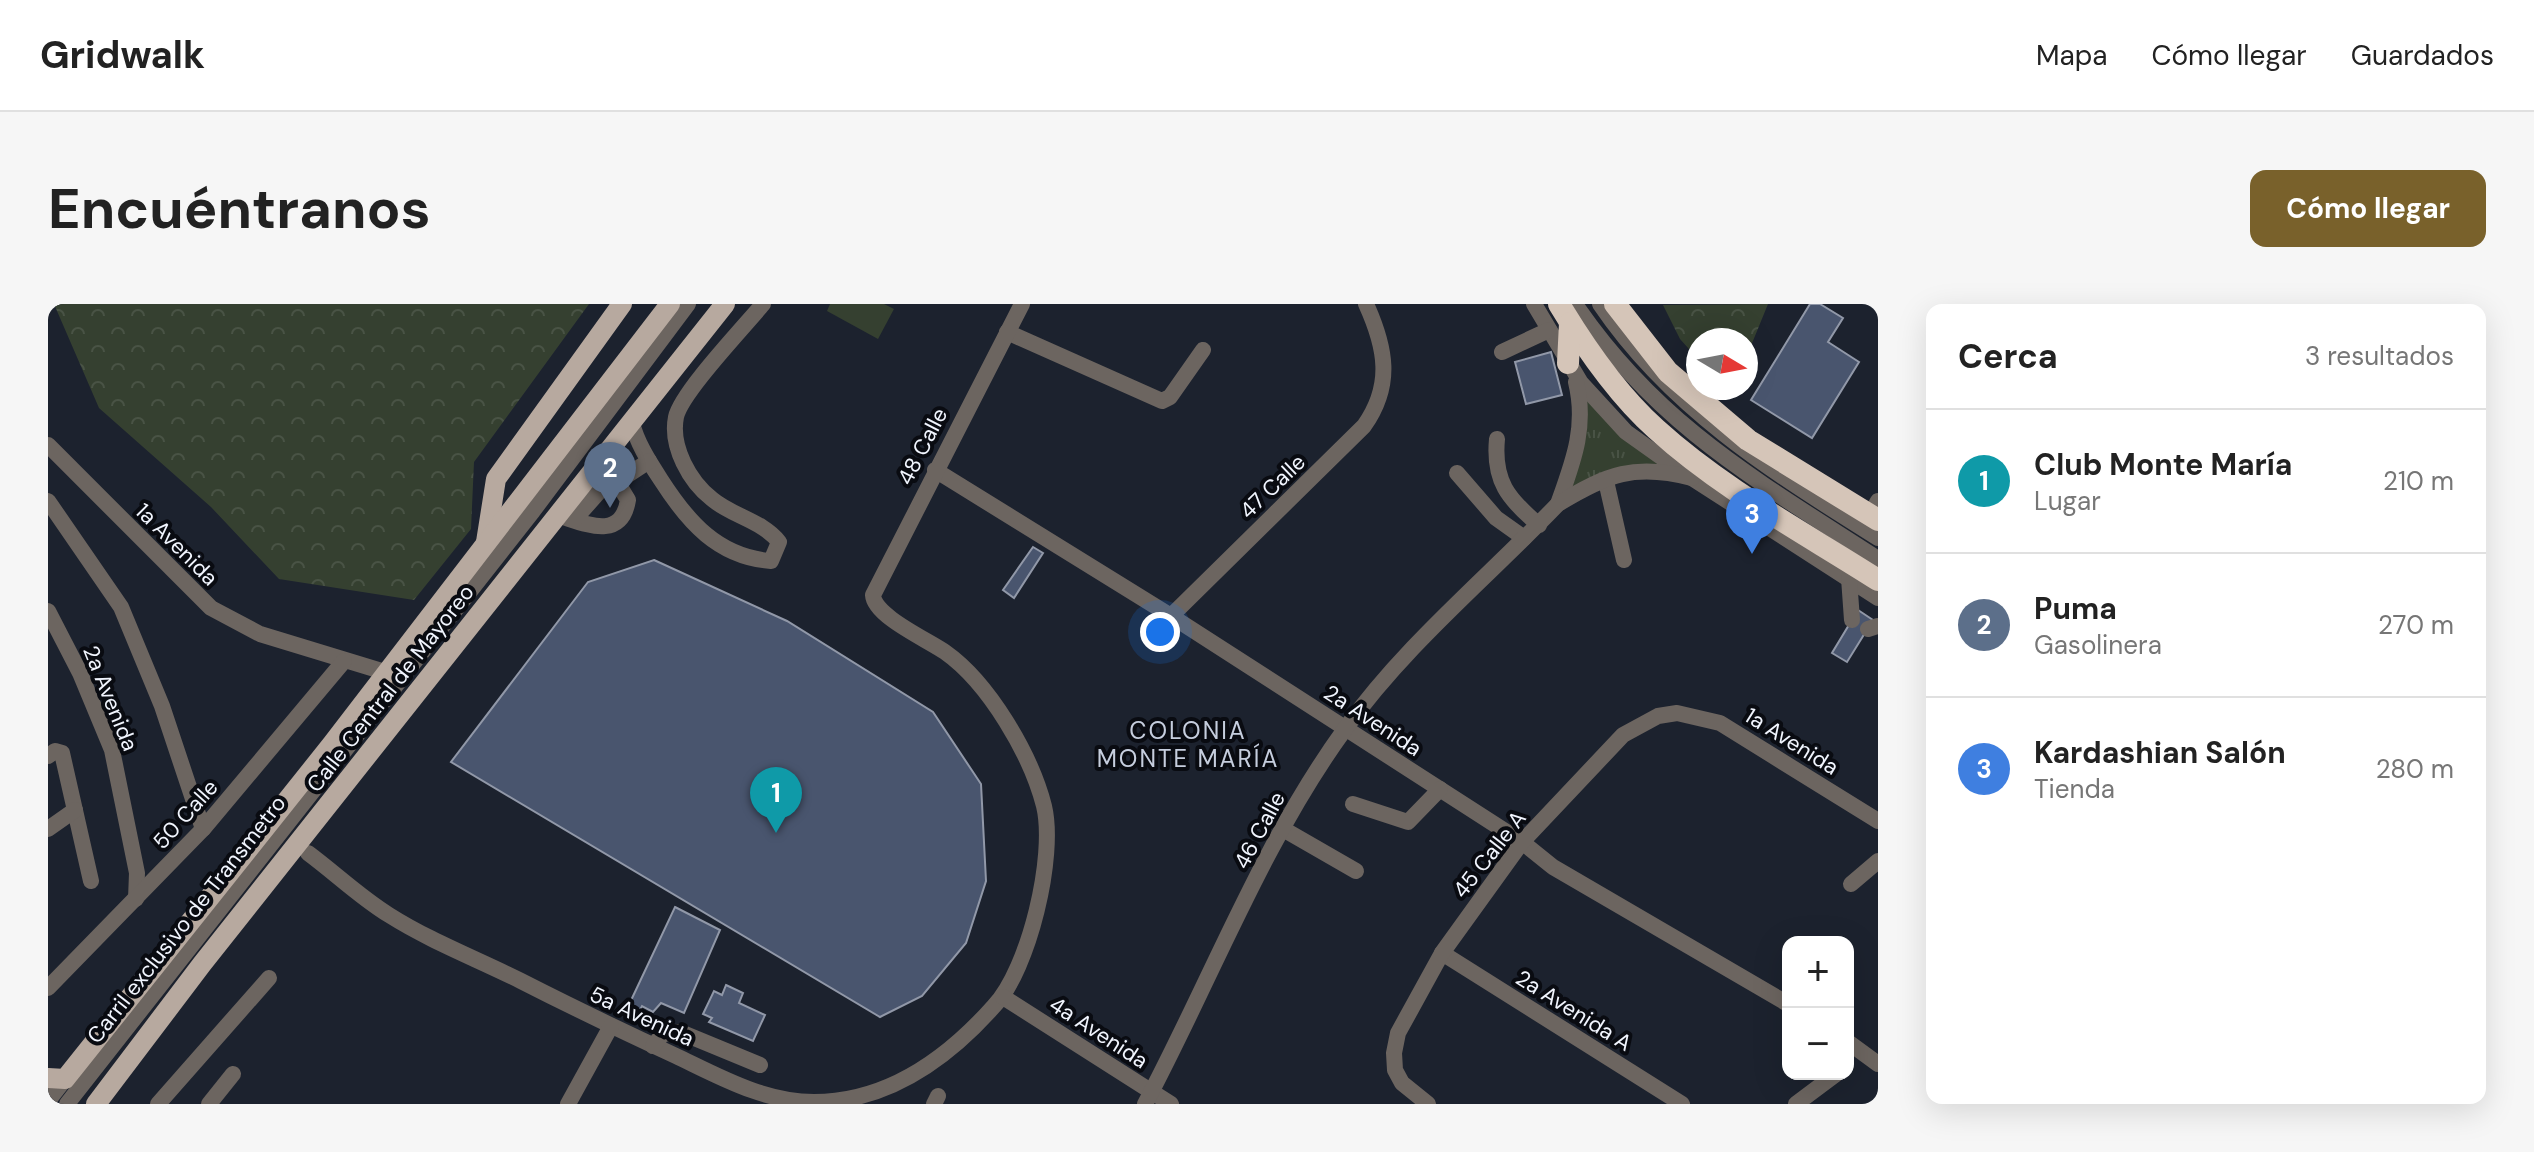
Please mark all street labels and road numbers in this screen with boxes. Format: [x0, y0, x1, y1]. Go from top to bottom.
street label: 48 Calle [891, 403, 954, 490]
street label: 47 Calle [1233, 448, 1312, 525]
street label: 1a Avenida [129, 497, 224, 592]
street label: Calle Central de Mayoreo [300, 578, 481, 798]
street label: 2a Avenida [76, 641, 145, 755]
street label: 2a Avenida [1318, 678, 1427, 763]
street label: 1a Avenida [1739, 701, 1844, 782]
street label: 50 Calle [146, 773, 224, 855]
street label: 46 Calle [1227, 787, 1292, 874]
street label: Carril exclusivo de Transmetro [80, 789, 292, 1049]
street label: 45 Calle A [1446, 805, 1533, 904]
street label: 2a Avenida A [1510, 963, 1637, 1058]
street label: 5a Avenida [585, 980, 699, 1053]
street label: 4a Avenida [1044, 990, 1154, 1075]

